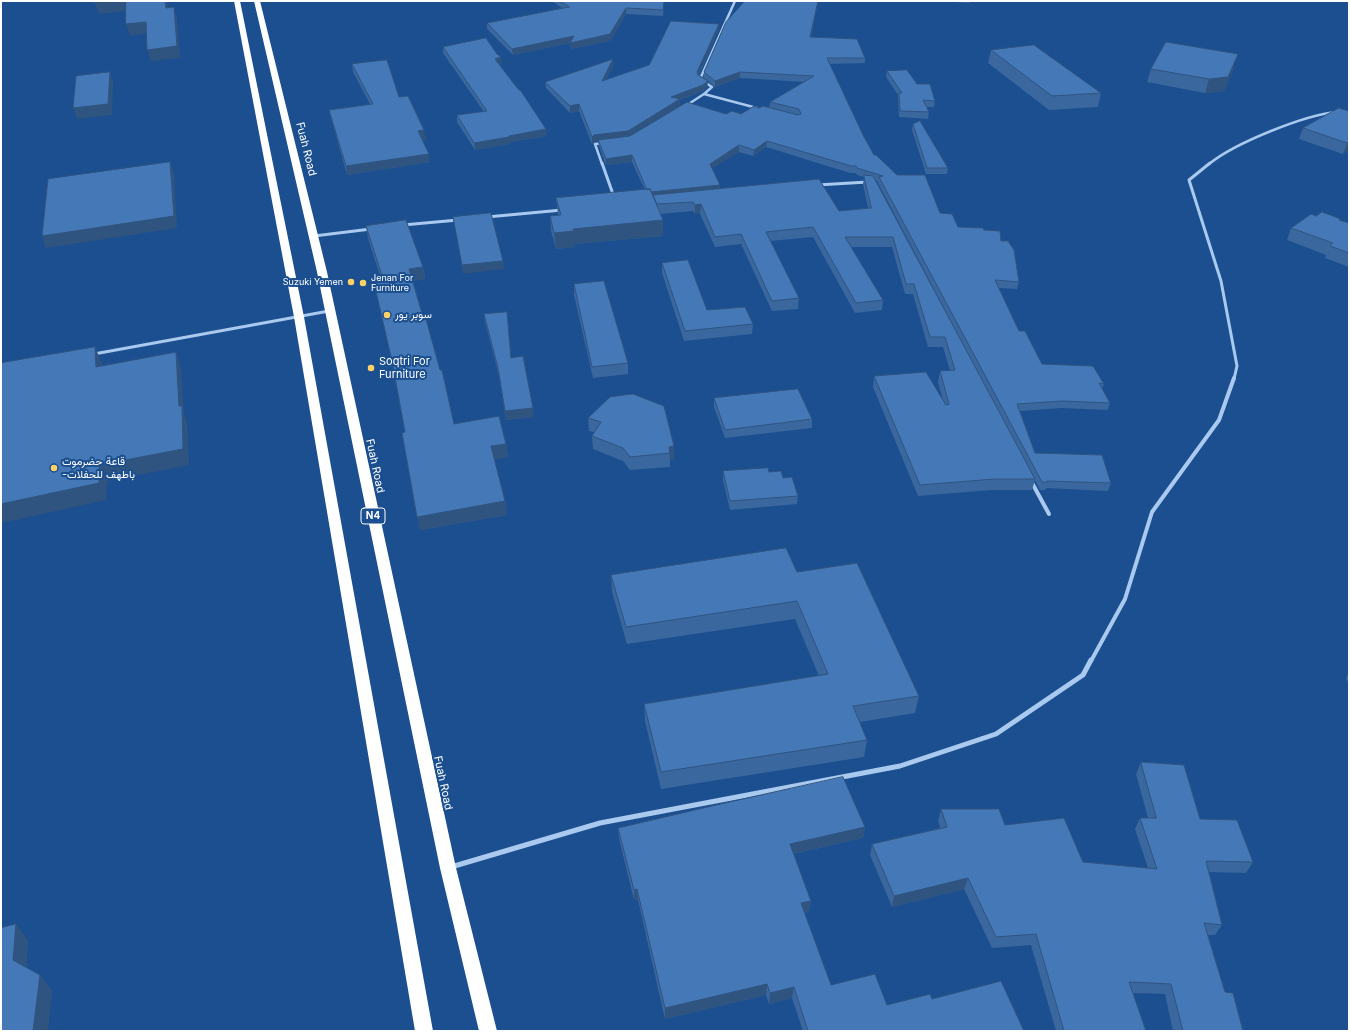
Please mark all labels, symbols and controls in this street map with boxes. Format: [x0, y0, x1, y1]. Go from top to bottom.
street label: Fuah Road [293, 121, 319, 177]
place label: Jenan For Furniture [371, 273, 413, 294]
place label: Suzuki Yemen [283, 277, 343, 287]
marker: Suzuki Yemen [346, 277, 356, 287]
marker: Jenan For Furniture [358, 278, 368, 288]
place label: سوبر يور [395, 308, 432, 322]
marker: سوبر يور [382, 310, 392, 320]
place label: Soqtri For Furniture [379, 355, 430, 381]
marker: Soqtri For Furniture [366, 363, 376, 373]
street label: Fuah Road [363, 438, 387, 494]
place label: قاعة حضرموت -باطهف للحفلات [62, 455, 135, 481]
marker: قاعة حضرموت -باطهف للحفلات [49, 463, 59, 473]
road number: N4 [361, 508, 385, 524]
street label: Fuah Road [431, 755, 455, 811]

